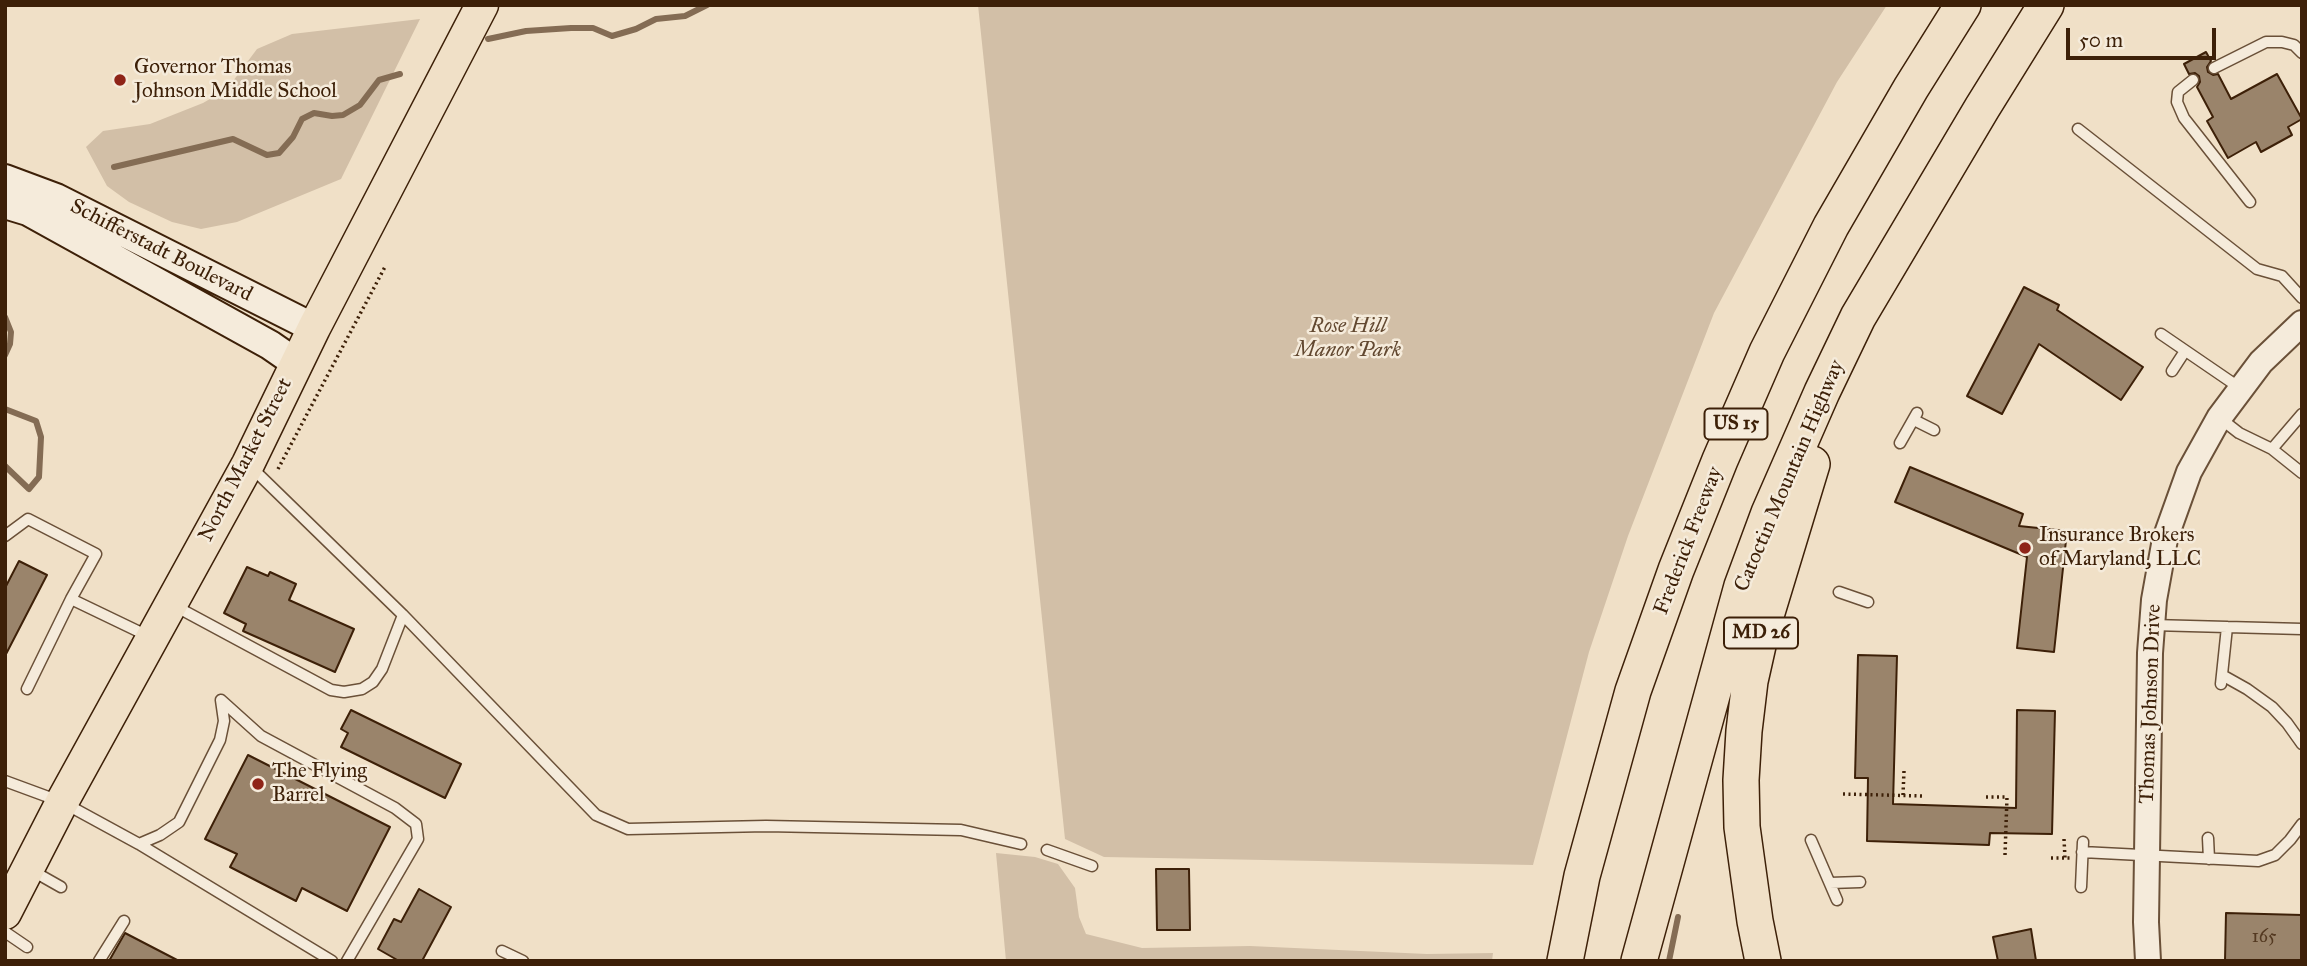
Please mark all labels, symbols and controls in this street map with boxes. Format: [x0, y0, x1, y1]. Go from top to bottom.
scale bar [2069, 14, 2220, 58]
text: 50 m [2079, 27, 2123, 53]
place label: Governor Thomas Johnson Middle School [134, 55, 337, 105]
marker: Governor Thomas Johnson Middle School [112, 72, 128, 88]
street label: Schifferstadt Boulevard [66, 194, 256, 308]
park label: Rose Hill Manor Park [1295, 314, 1401, 364]
street label: Catoctin Mountain Highway [1730, 356, 1850, 596]
street label: North Market Street [194, 374, 298, 546]
road number: US 15 [1704, 408, 1768, 440]
street label: Frederick Freeway [1649, 464, 1729, 618]
place label: Insurance Brokers of Maryland, LLC [2039, 523, 2201, 573]
marker: Insurance Brokers of Maryland, LLC [2017, 540, 2033, 556]
street label: Thomas Johnson Drive [2135, 604, 2167, 804]
road number: MD 26 [1724, 618, 1798, 648]
place label: The Flying Barrel [272, 759, 367, 809]
marker: The Flying Barrel [250, 776, 266, 792]
house number: 165 [2252, 927, 2276, 949]

